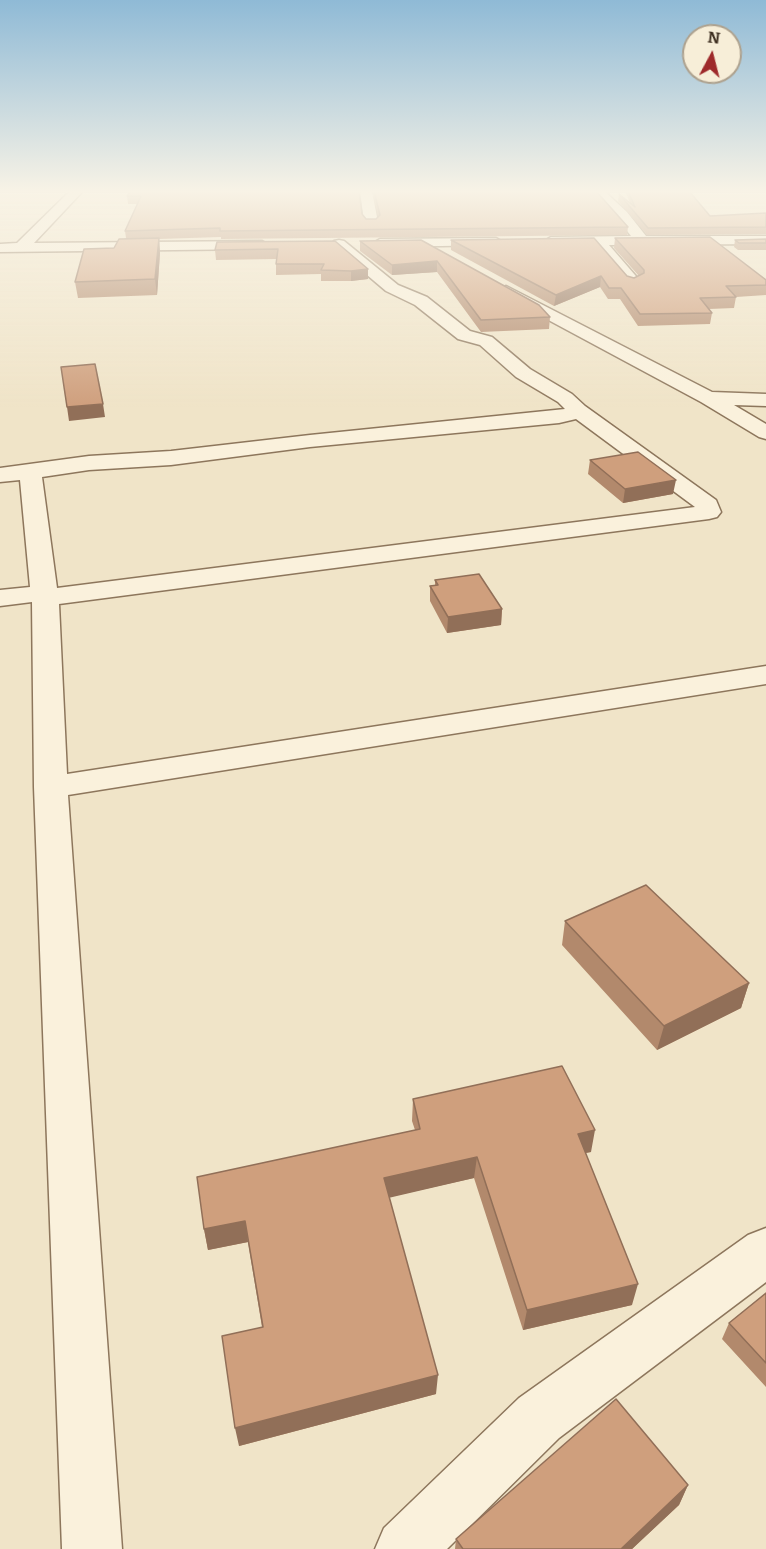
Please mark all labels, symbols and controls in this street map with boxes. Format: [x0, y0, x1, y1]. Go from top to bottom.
north arrow [682, 24, 742, 84]
text: N [707, 27, 721, 48]

